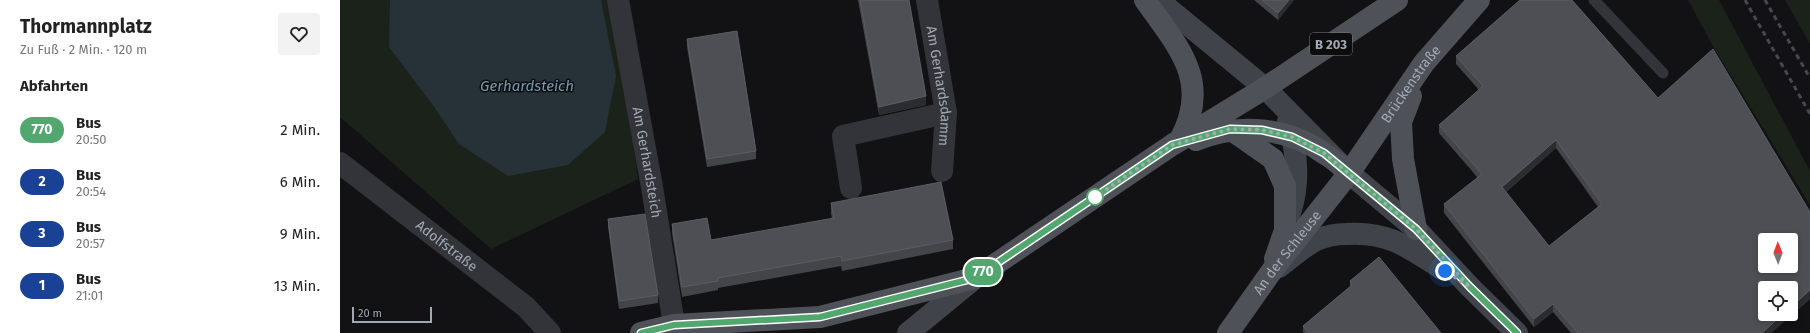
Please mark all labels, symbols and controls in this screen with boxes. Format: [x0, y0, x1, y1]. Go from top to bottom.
button: heart [278, 13, 320, 55]
text: Thormannplatz [20, 15, 152, 38]
street label: Am Gerhardsdamm [923, 25, 955, 147]
road number: B 203 [1310, 33, 1352, 55]
text: Zu Fuß · 2 Min. · 120 m [20, 42, 147, 57]
street label: Brückenstraße [1377, 42, 1444, 126]
text: Abfahrten [20, 77, 88, 95]
water label: Gerhardsteich [480, 77, 574, 95]
street label: Am Gerhardsteich [629, 105, 665, 219]
text: Bus [76, 114, 101, 132]
text: 770 [31, 121, 53, 138]
text: 2 Min. [280, 121, 320, 139]
text: 20:50 [76, 132, 107, 147]
text: Bus [76, 166, 101, 184]
text: 2 [38, 173, 46, 190]
text: 6 Min. [280, 173, 320, 191]
text: 20:54 [76, 184, 106, 199]
unlabelled marker [1086, 188, 1104, 206]
street label: An der Schleuse [1249, 207, 1325, 298]
street label: Adolfstraße [413, 216, 481, 275]
text: Bus [76, 218, 101, 236]
text: 3 [38, 225, 46, 242]
text: 9 Min. [280, 225, 320, 243]
north arrow [1758, 233, 1798, 273]
map controls [1758, 233, 1798, 321]
text: 20:57 [76, 236, 105, 251]
line badge: 770 [960, 259, 1006, 285]
your location [1435, 261, 1455, 281]
text: 770 [972, 263, 994, 280]
text: Bus [76, 270, 101, 288]
text: 1 [39, 277, 45, 294]
text: 13 Min. [274, 277, 320, 295]
button: locate [1758, 281, 1798, 321]
text: 21:01 [76, 288, 103, 303]
scale bar [352, 305, 432, 324]
text: 20 m [358, 307, 382, 320]

